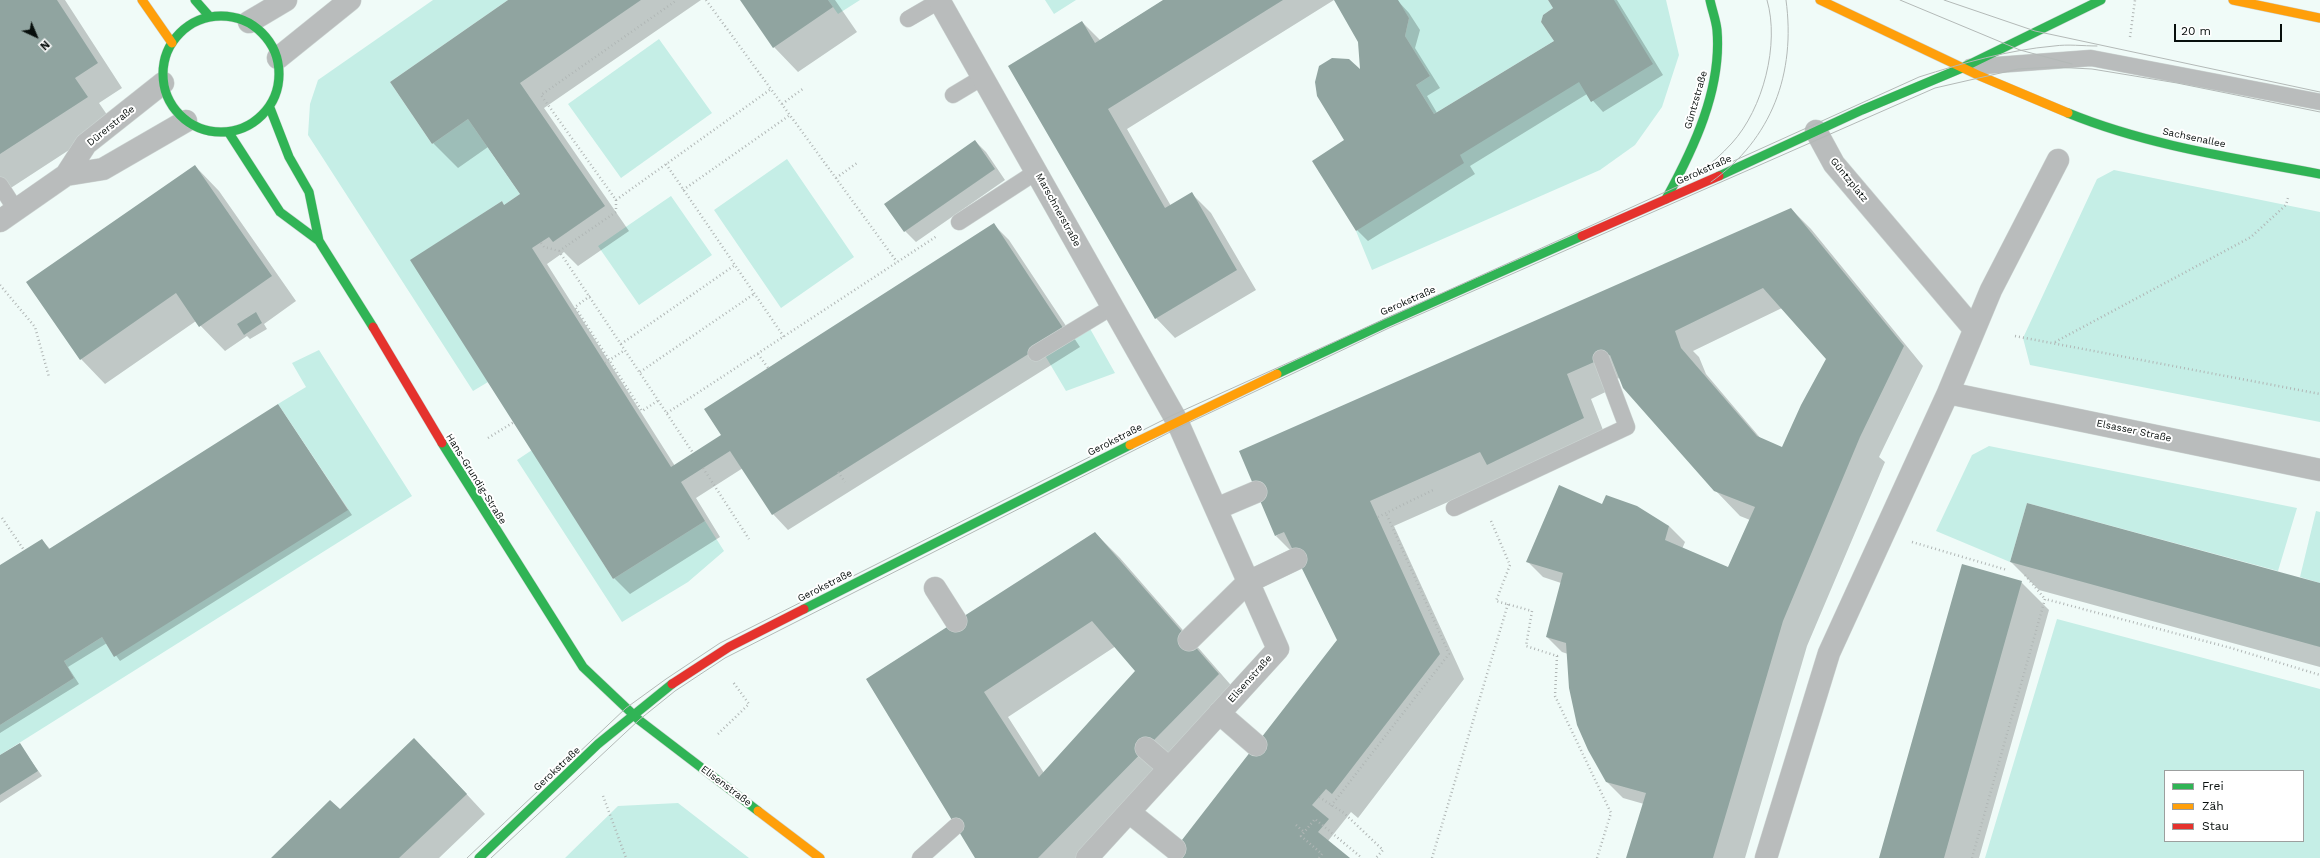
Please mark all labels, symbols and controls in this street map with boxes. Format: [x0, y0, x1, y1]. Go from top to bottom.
north arrow [16, 16, 56, 56]
scale bar [2176, 16, 2284, 42]
text: 20 m [2181, 24, 2211, 38]
text: N [37, 37, 52, 53]
street label: Güntzstraße [1682, 69, 1710, 131]
street label: Dürerstraße [85, 103, 137, 149]
street label: Sachsenallee [2161, 125, 2227, 151]
street label: Gerokstraße [1674, 152, 1734, 188]
street label: Güntzplatz [1828, 155, 1870, 205]
street label: Marschnerstraße [1033, 171, 1083, 249]
street label: Gerokstraße [1378, 283, 1438, 319]
street label: Elsasser Straße [2095, 417, 2173, 445]
street label: Gerokstraße [1086, 421, 1144, 459]
street label: Hans-Grundig-Straße [443, 432, 509, 526]
street label: Gerokstraße [796, 567, 854, 605]
street label: Elisenstraße [1225, 653, 1275, 705]
street label: Gerokstraße [531, 744, 583, 794]
street label: Elisenstraße [698, 763, 754, 809]
legend [2164, 770, 2304, 842]
text: Frei [2202, 779, 2224, 793]
text: Zäh [2202, 799, 2224, 813]
text: Stau [2202, 819, 2229, 833]

